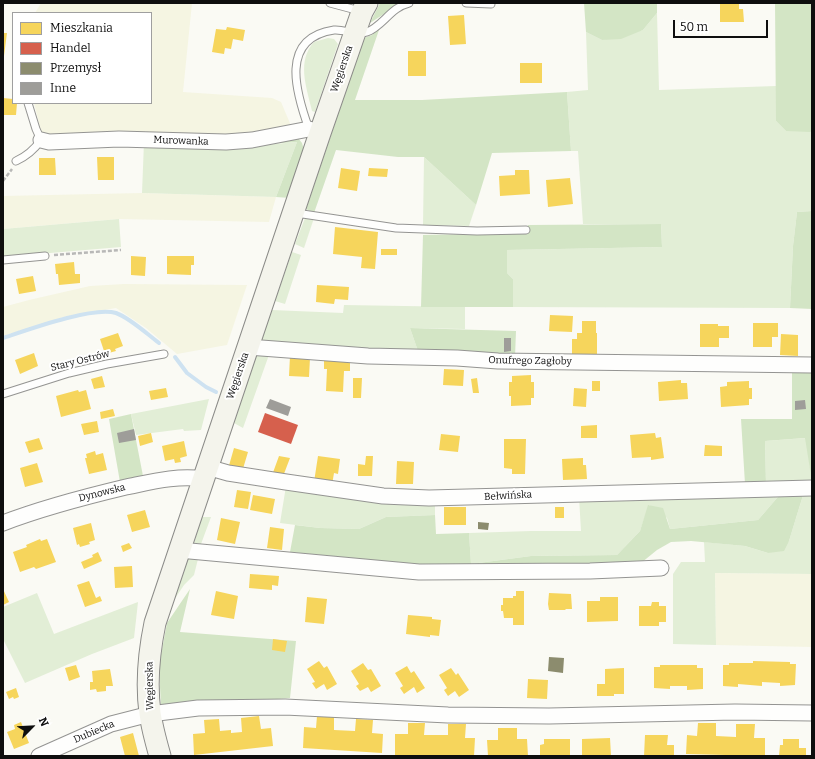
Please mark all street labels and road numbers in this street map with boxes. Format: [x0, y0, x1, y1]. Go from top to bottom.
street label: Węgierska [328, 44, 356, 94]
street label: Murowanka [153, 134, 209, 148]
street label: Stary Ostrów [49, 348, 111, 374]
street label: Węgierska [224, 351, 252, 401]
street label: Onufrego Zagłoby [488, 354, 572, 368]
street label: Dynowska [77, 481, 127, 505]
street label: Bełwińska [484, 489, 532, 503]
street label: Węgierska [144, 661, 156, 711]
street label: Dubiecka [72, 718, 116, 746]

